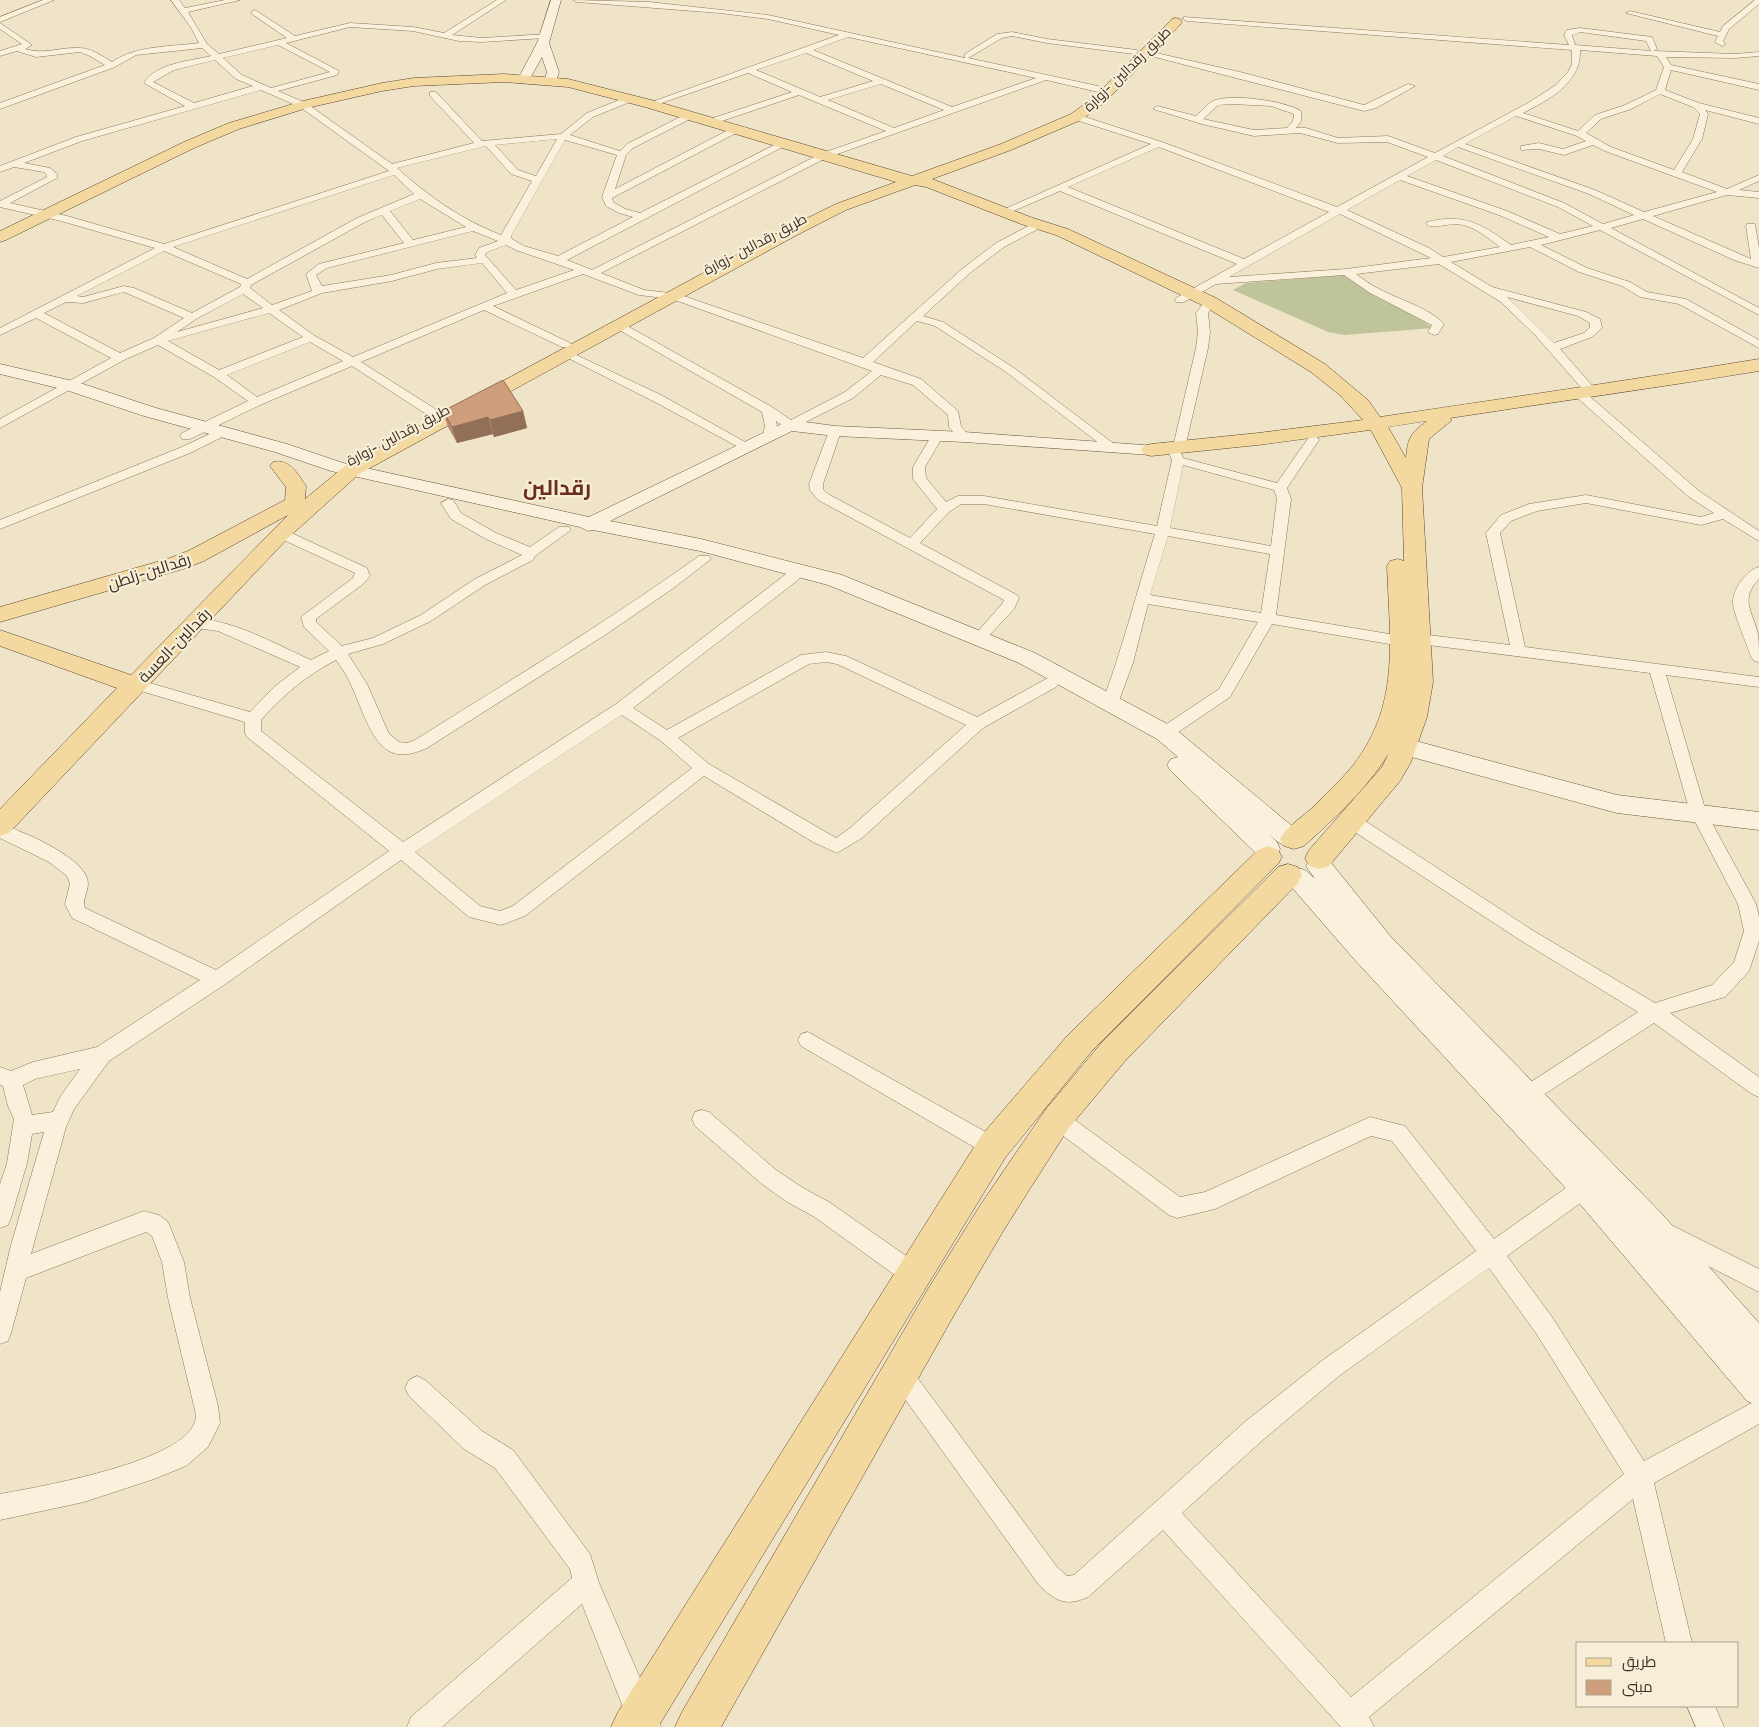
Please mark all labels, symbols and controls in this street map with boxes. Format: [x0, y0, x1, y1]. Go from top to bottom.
street label: طريق رقدالين -زوارة [1080, 23, 1174, 115]
street label: طريق رقدالين -زوارة [700, 209, 810, 279]
street label: طريق رقدالين -زوارة [343, 400, 453, 470]
district label: رقدالين [523, 475, 591, 501]
street label: رقدالين-زلطن [105, 548, 193, 595]
street label: رقدالين-العسة [133, 603, 215, 687]
legend [1576, 1642, 1739, 1707]
text: طريق [1622, 1652, 1656, 1672]
text: مبنى [1622, 1677, 1653, 1697]

